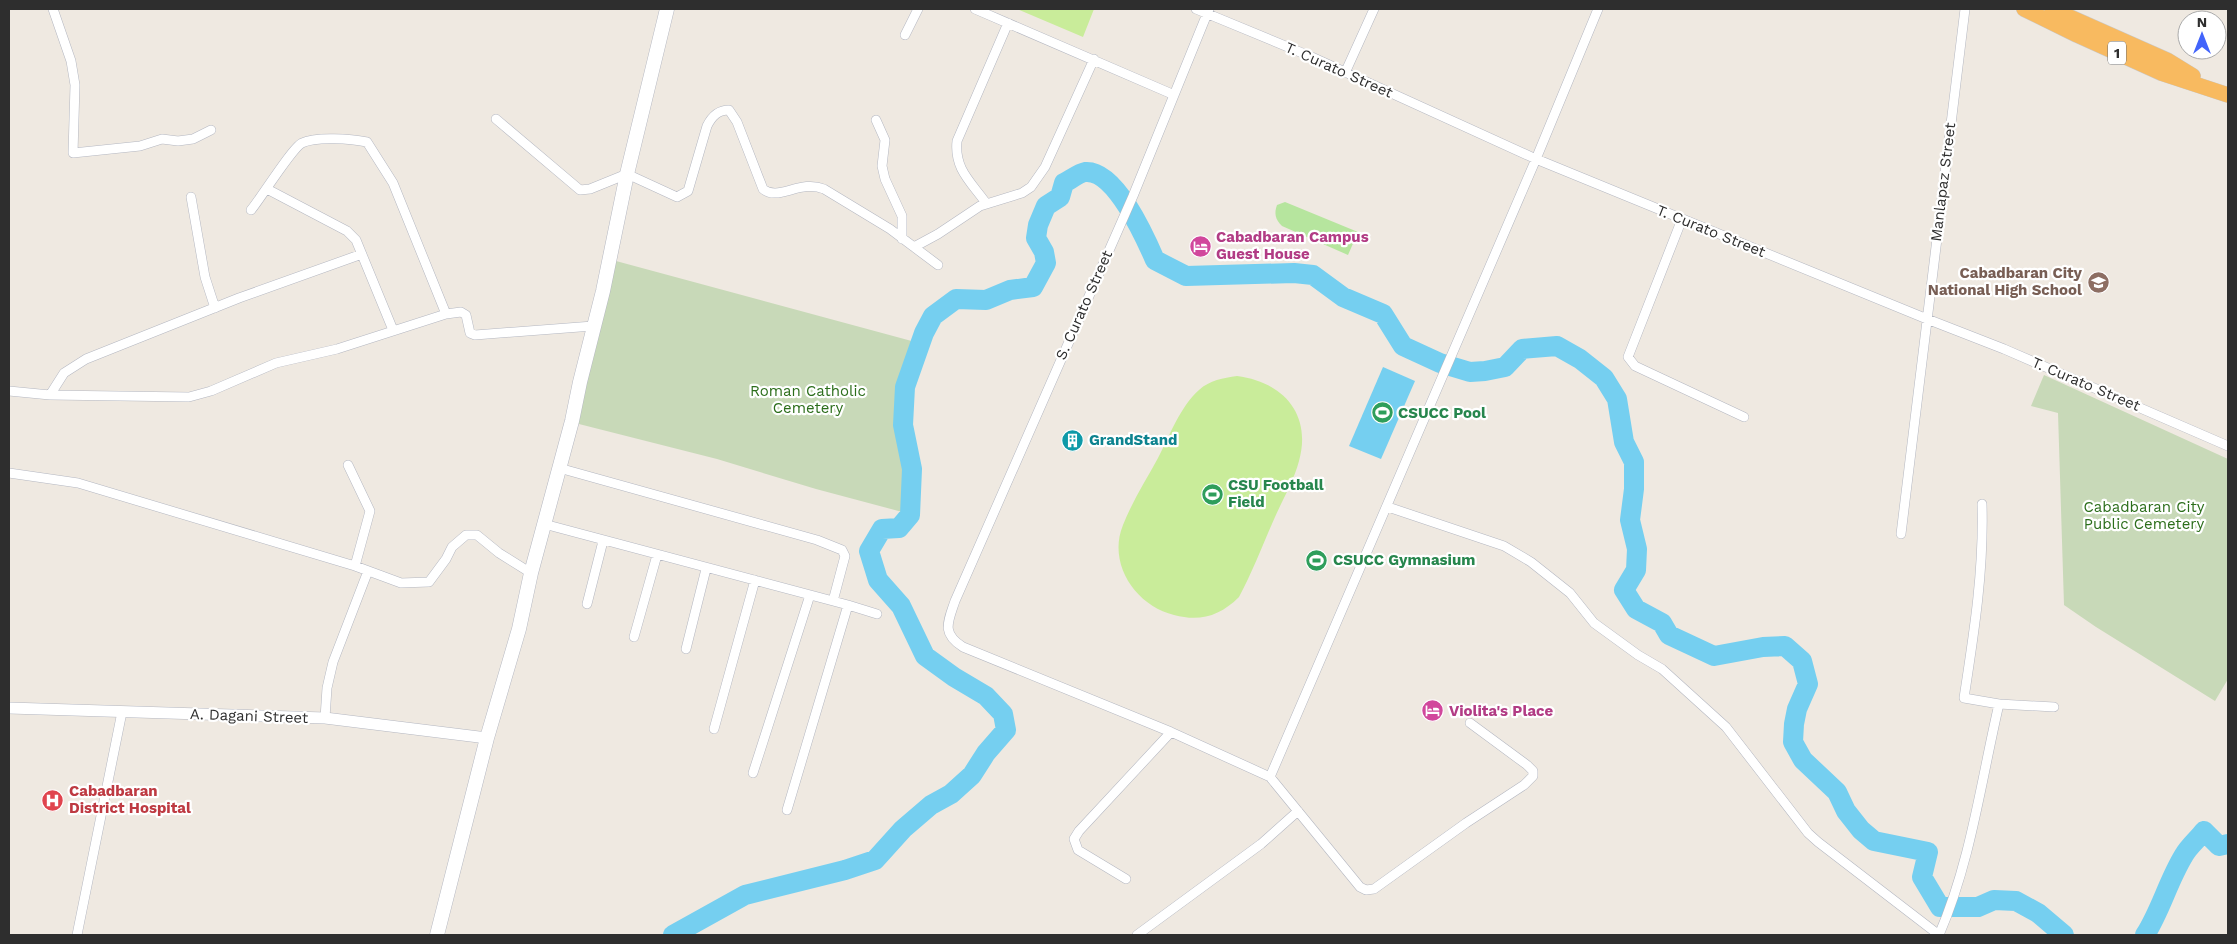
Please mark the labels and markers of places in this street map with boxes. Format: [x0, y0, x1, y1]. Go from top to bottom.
place label: Cabadbaran Campus Guest House [1216, 228, 1369, 263]
hotel icon: Cabadbaran Campus Guest House [1188, 234, 1212, 258]
place label: Cabadbaran City National High School [1928, 264, 2083, 299]
school or university icon: Cabadbaran City National High School [2086, 270, 2110, 294]
sports icon: CSUCC Pool [1370, 401, 1394, 425]
place label: CSUCC Pool [1398, 404, 1486, 422]
building icon: GrandStand [1061, 428, 1085, 452]
place label: GrandStand [1089, 431, 1177, 449]
place label: CSU Football Field [1228, 476, 1324, 511]
sports icon: CSU Football Field [1200, 482, 1224, 506]
sports icon: CSUCC Gymnasium [1305, 548, 1329, 572]
place label: CSUCC Gymnasium [1333, 551, 1475, 569]
hotel icon: Violita's Place [1421, 699, 1445, 723]
place label: Violita's Place [1449, 702, 1554, 720]
place label: Cabadbaran District Hospital [69, 782, 191, 817]
hospital icon: Cabadbaran District Hospital [41, 788, 65, 812]

